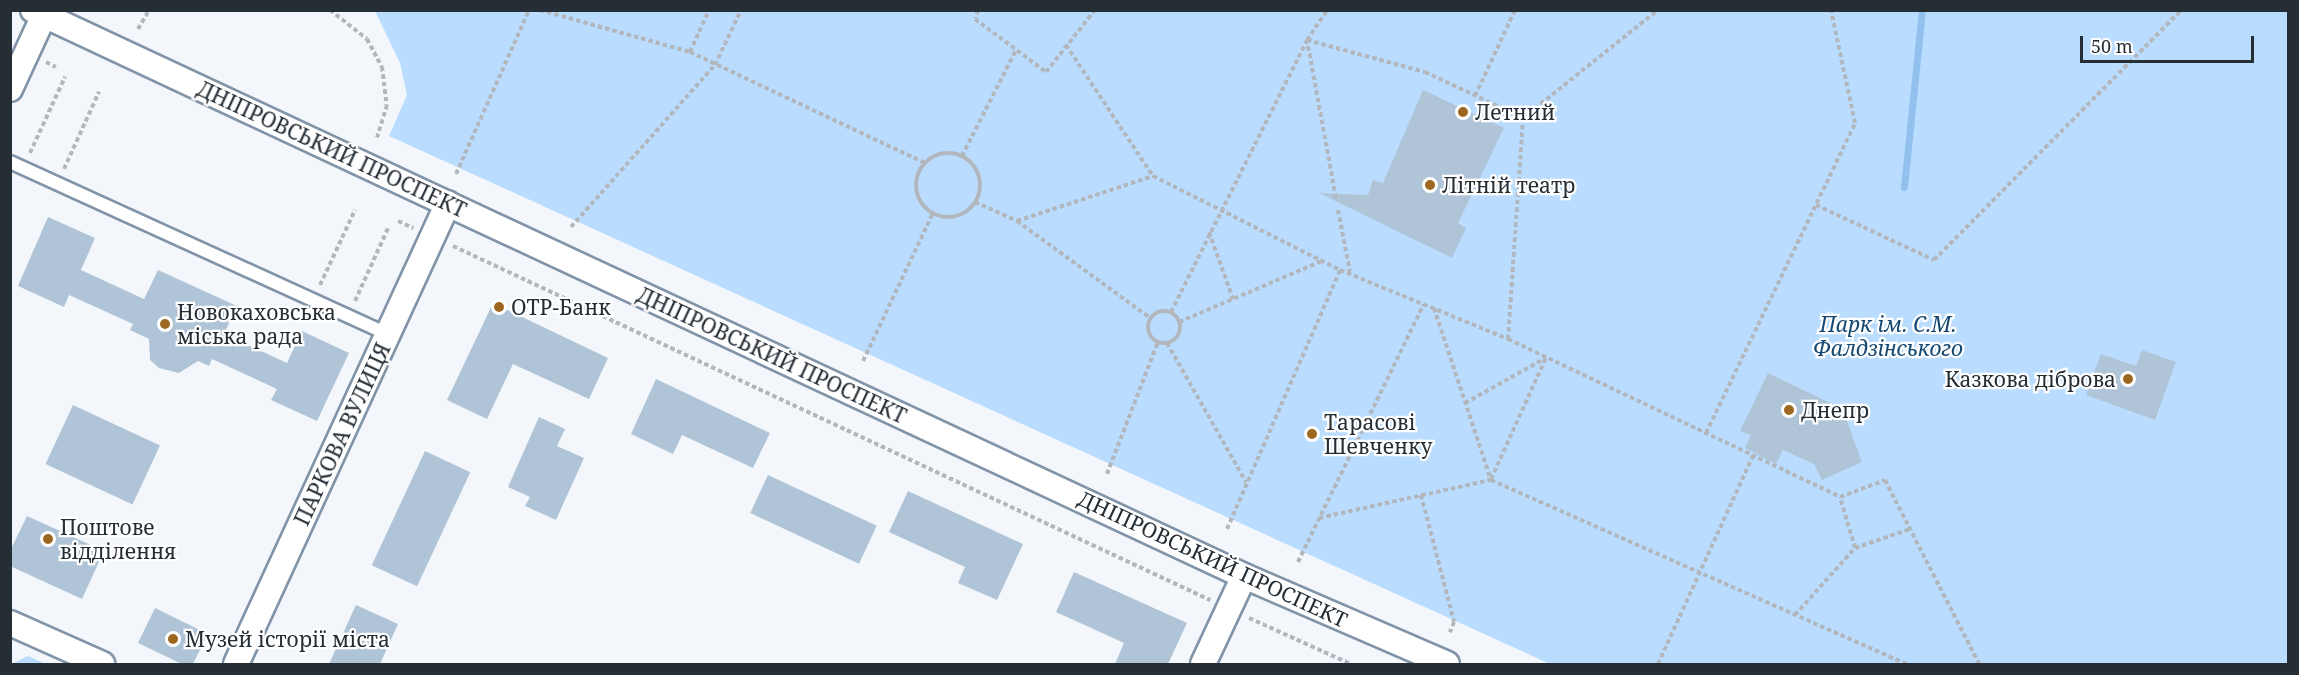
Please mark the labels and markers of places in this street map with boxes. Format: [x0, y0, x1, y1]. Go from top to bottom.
place label: Летний [1475, 99, 1555, 125]
marker: Летний [1456, 105, 1470, 119]
place label: Літній театр [1442, 172, 1575, 198]
marker: Літній театр [1423, 178, 1437, 192]
place label: ОТР-Банк [511, 294, 611, 320]
place label: Новокаховська міська рада [177, 299, 336, 349]
marker: ОТР-Банк [492, 300, 506, 314]
marker: Новокаховська міська рада [158, 317, 172, 331]
place label: Казкова дiброва [1945, 366, 2116, 392]
marker: Казкова дiброва [2121, 372, 2135, 386]
place label: Днепр [1801, 397, 1869, 423]
marker: Днепр [1782, 403, 1796, 417]
place label: Тарасові Шевченку [1324, 409, 1432, 459]
marker: Тарасові Шевченку [1305, 427, 1319, 441]
place label: Поштове відділення [60, 514, 176, 564]
marker: Поштове відділення [41, 532, 55, 546]
place label: Музей історії міста [185, 626, 390, 652]
marker: Музей історії міста [166, 632, 180, 646]

